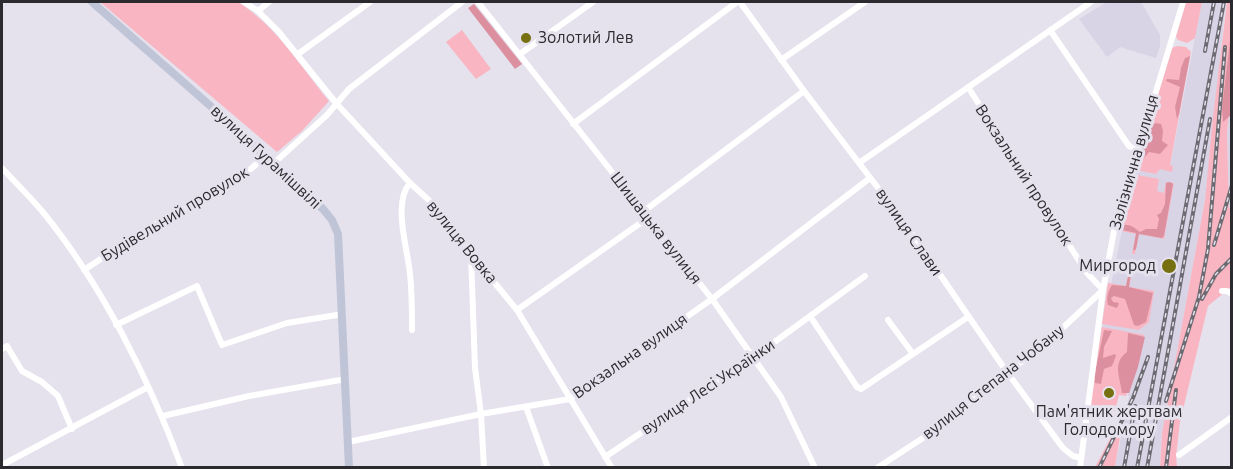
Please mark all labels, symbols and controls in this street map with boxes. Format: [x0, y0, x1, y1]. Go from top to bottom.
place label: Золотий Лев [538, 28, 634, 48]
marker: Золотий Лев [519, 31, 533, 45]
street label: Залізнична вулиця [1106, 92, 1162, 232]
street label: вулиця Гурамішвілі [207, 101, 325, 213]
street label: Вокзальний провулок [971, 101, 1077, 249]
street label: Будівельний провулок [98, 162, 252, 266]
street label: Шишацька вулиця [606, 168, 706, 288]
street label: вулиця Слави [872, 184, 946, 280]
street label: вулиця Вовка [423, 197, 501, 287]
place label: Миргород [1079, 256, 1156, 276]
marker: Миргород [1160, 257, 1178, 275]
street label: Вокзальна вулиця [569, 309, 691, 403]
street label: вулиця Степана Чобану [918, 321, 1068, 443]
street label: вулиця Лесі Українки [637, 335, 779, 439]
marker: Пам'ятник жертвам Голодомору [1102, 386, 1116, 400]
place label: Пам'ятник жертвам Голодомору [1036, 402, 1182, 440]

